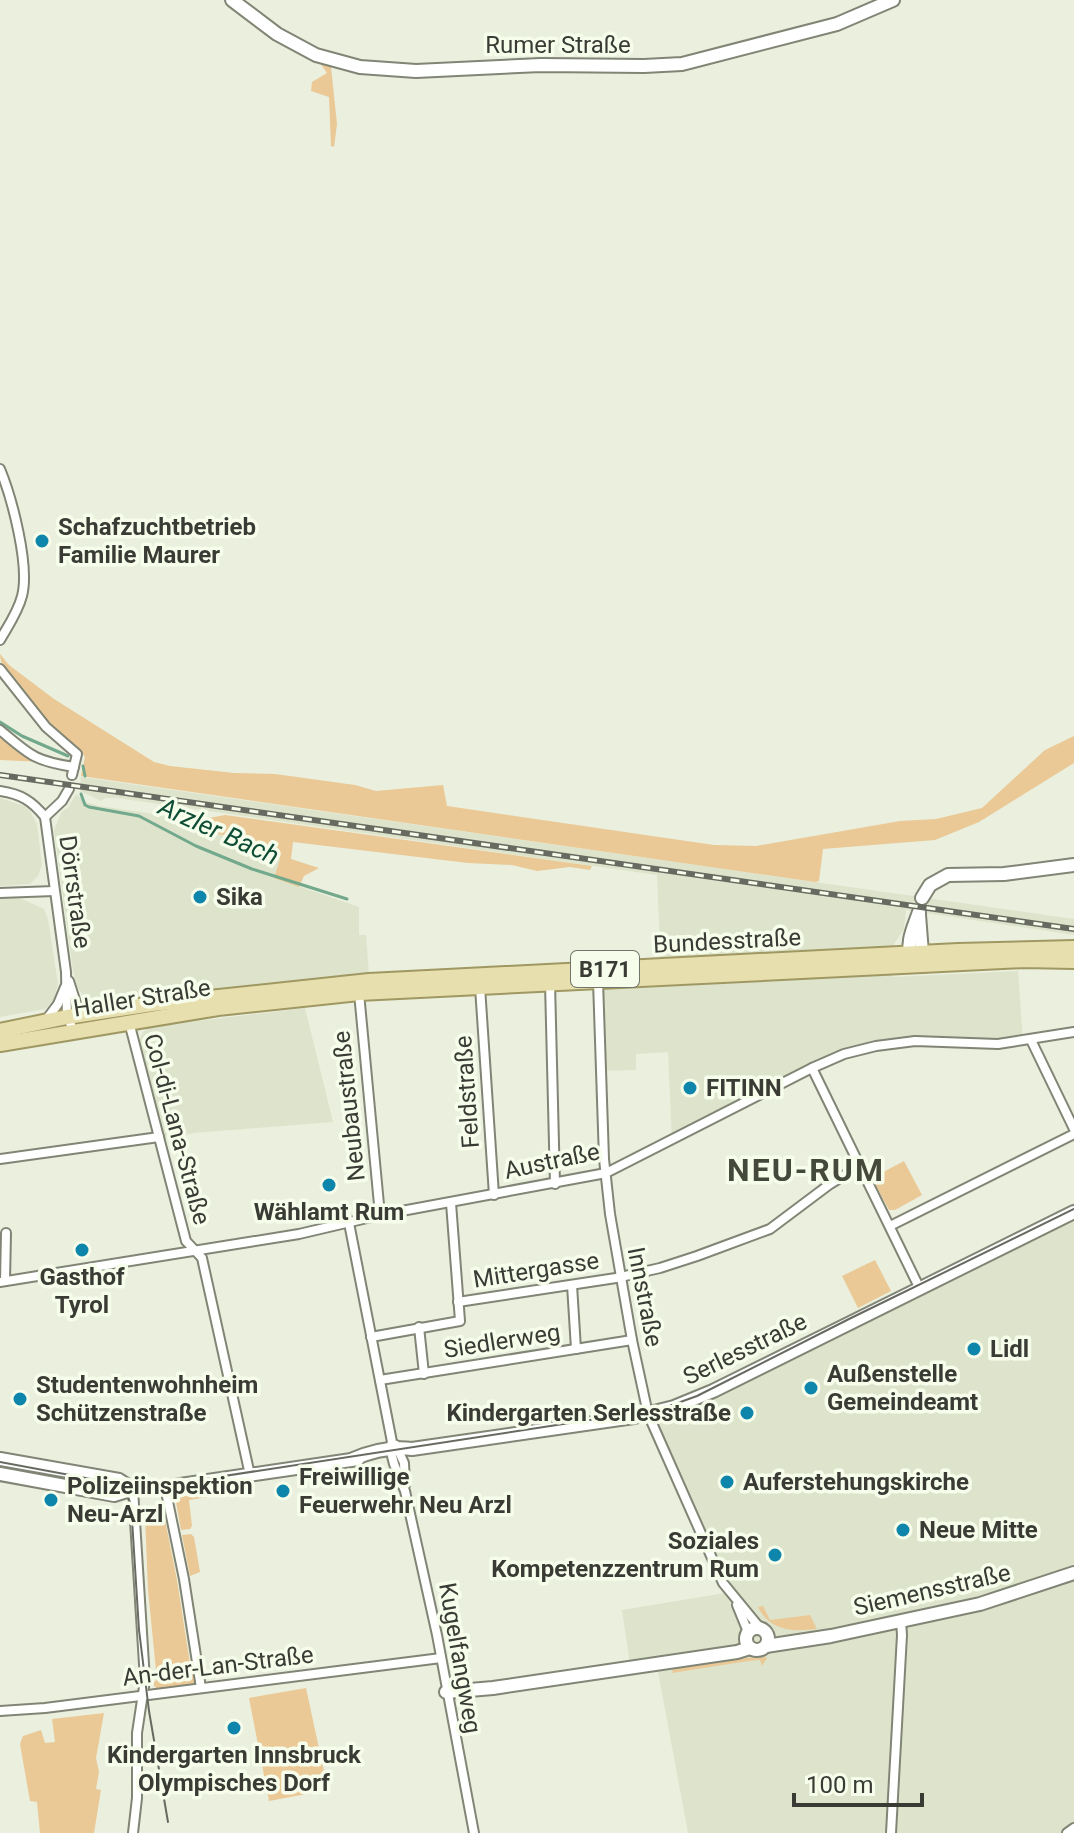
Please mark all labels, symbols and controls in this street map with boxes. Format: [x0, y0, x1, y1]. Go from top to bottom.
street label: Rumer Straße [485, 31, 631, 59]
place label: Schafzuchtbetrieb Familie Maurer [58, 513, 256, 569]
marker: Schafzuchtbetrieb Familie Maurer [33, 532, 51, 550]
water label: Arzler Bach [152, 790, 284, 871]
street label: Dörrstraße [53, 834, 97, 950]
place label: Sika [216, 883, 263, 911]
marker: Sika [191, 888, 209, 906]
street label: Bundesstraße [652, 923, 802, 959]
road number: B171 [571, 951, 639, 987]
street label: Haller Straße [71, 973, 213, 1023]
street label: Col-di-Lana-Straße [138, 1030, 216, 1228]
street label: Neubaustraße [327, 1030, 371, 1182]
street label: Feldstraße [449, 1035, 485, 1149]
place label: FITINN [706, 1074, 782, 1102]
marker: FITINN [681, 1079, 699, 1097]
street label: Austraße [502, 1137, 602, 1185]
district label: NEU-RUM [727, 1151, 885, 1189]
marker: Wählamt Rum [320, 1176, 338, 1194]
place label: Wählamt Rum [254, 1198, 404, 1226]
marker: Gasthof Tyrol [73, 1241, 91, 1259]
street label: Innstraße [622, 1245, 668, 1349]
street label: Mittergasse [471, 1246, 601, 1294]
place label: Gasthof Tyrol [39, 1263, 125, 1319]
street label: Serlesstraße [679, 1307, 811, 1391]
street label: Siedlerweg [442, 1318, 562, 1364]
place label: Lidl [990, 1335, 1029, 1363]
marker: Lidl [965, 1340, 983, 1358]
place label: Außenstelle Gemeindeamt [827, 1360, 978, 1416]
place label: Studentenwohnheim Schützenstraße [36, 1371, 258, 1427]
marker: Außenstelle Gemeindeamt [802, 1379, 820, 1397]
marker: Studentenwohnheim Schützenstraße [11, 1390, 29, 1408]
place label: Kindergarten Serlesstraße [446, 1399, 731, 1427]
marker: Kindergarten Serlesstraße [738, 1404, 756, 1422]
place label: Freiwillige Feuerwehr Neu Arzl [299, 1463, 512, 1519]
place label: Auferstehungskirche [743, 1468, 969, 1496]
place label: Polizeiinspektion Neu-Arzl [67, 1472, 253, 1528]
marker: Auferstehungskirche [718, 1473, 736, 1491]
marker: Freiwillige Feuerwehr Neu Arzl [274, 1482, 292, 1500]
marker: Polizeiinspektion Neu-Arzl [42, 1491, 60, 1509]
place label: Neue Mitte [919, 1516, 1038, 1544]
marker: Neue Mitte [894, 1521, 912, 1539]
place label: Soziales Kompetenzzentrum Rum [491, 1527, 759, 1583]
marker: Soziales Kompetenzzentrum Rum [766, 1546, 784, 1564]
street label: Siemensstraße [851, 1558, 1013, 1622]
street label: Kugelfangweg [433, 1581, 487, 1735]
street label: An-der-Lan-Straße [121, 1640, 315, 1692]
marker: Kindergarten Innsbruck Olympisches Dorf [225, 1719, 243, 1737]
place label: Kindergarten Innsbruck Olympisches Dorf [107, 1741, 362, 1797]
scale bar [794, 1757, 922, 1807]
text: 100 m [806, 1771, 873, 1799]

